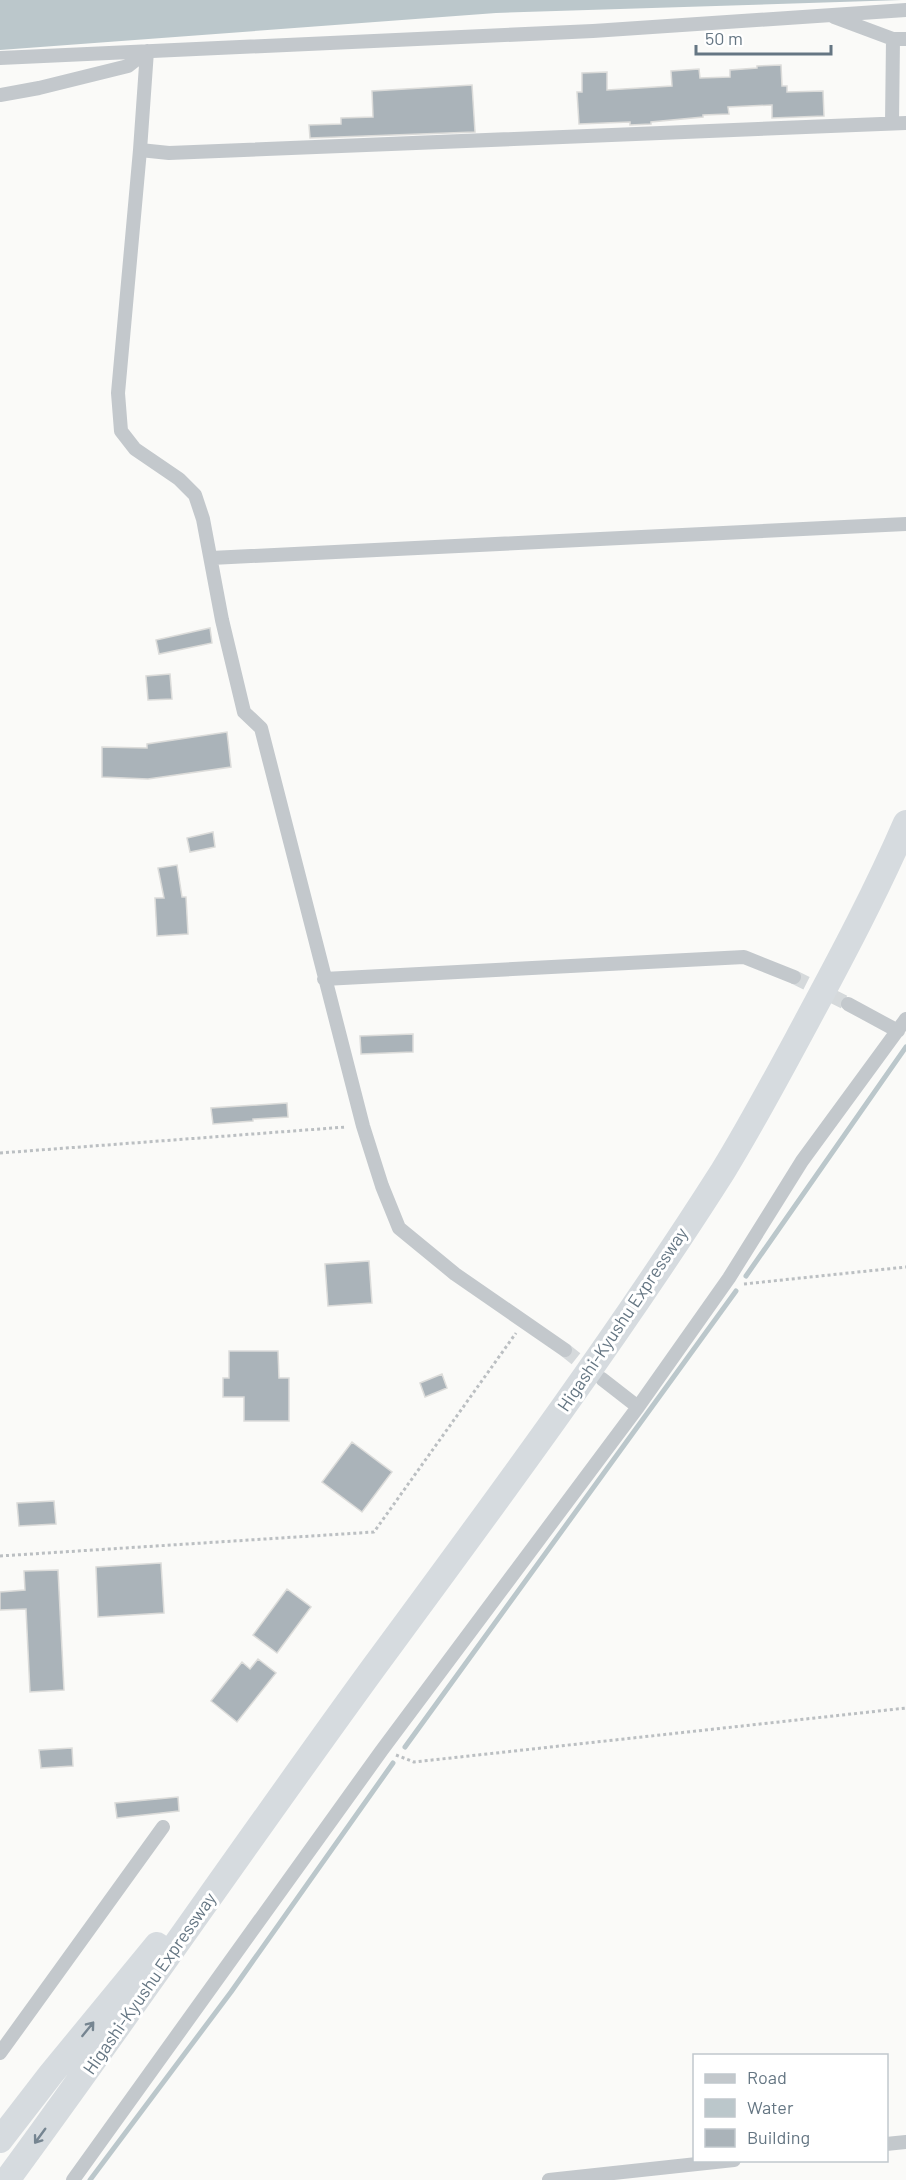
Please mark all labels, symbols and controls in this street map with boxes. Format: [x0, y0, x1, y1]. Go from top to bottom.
scale bar [696, 18, 831, 56]
text: 50 m [705, 27, 743, 49]
street label: Higashi-Kyushu Expressway [552, 1223, 692, 1415]
street label: Higashi-Kyushu Expressway [78, 1888, 220, 2078]
one-way arrow [81, 2022, 95, 2037]
legend [693, 2054, 888, 2162]
text: Road [747, 2066, 787, 2088]
text: Water [747, 2096, 794, 2118]
text: Building [747, 2126, 810, 2148]
one-way arrow [34, 2127, 46, 2143]

